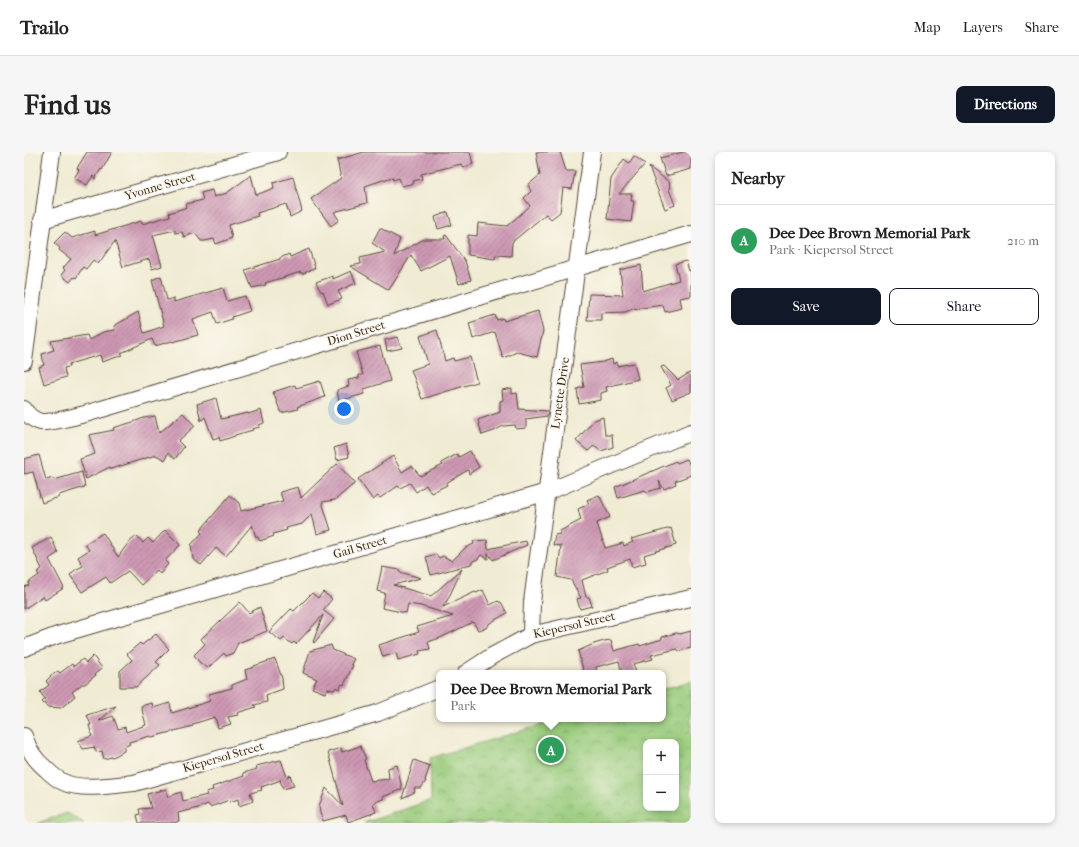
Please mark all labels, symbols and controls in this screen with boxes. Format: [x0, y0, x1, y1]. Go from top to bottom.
text: Trailo [20, 17, 69, 39]
text: Map [914, 19, 941, 36]
text: Layers [963, 19, 1003, 36]
text: Share [1025, 19, 1059, 36]
button: Directions [956, 86, 1055, 123]
text: Find us [24, 88, 111, 121]
text: Nearby [731, 168, 785, 188]
street label: Yvonne Street [122, 169, 198, 203]
text: Dee Dee Brown Memorial Park [769, 224, 970, 242]
text: A [740, 233, 748, 248]
text: 210 m [1007, 233, 1039, 248]
text: Park · Kiepersol Street [769, 242, 894, 257]
button: Save [731, 288, 881, 325]
button: Share [889, 288, 1039, 325]
street label: Dion Street [325, 317, 387, 348]
street label: Lynette Drive [548, 356, 572, 430]
your location [334, 399, 354, 419]
street label: Gail Street [332, 532, 389, 561]
street label: Kiepersol Street [532, 609, 617, 641]
popup [436, 670, 666, 722]
text: Dee Dee Brown Memorial Park [450, 680, 652, 698]
text: Park [450, 698, 476, 713]
pin: A [538, 735, 564, 765]
street label: Kiepersol Street [181, 739, 266, 775]
map controls [643, 739, 679, 811]
button: + [643, 739, 679, 775]
button: − [643, 775, 679, 811]

